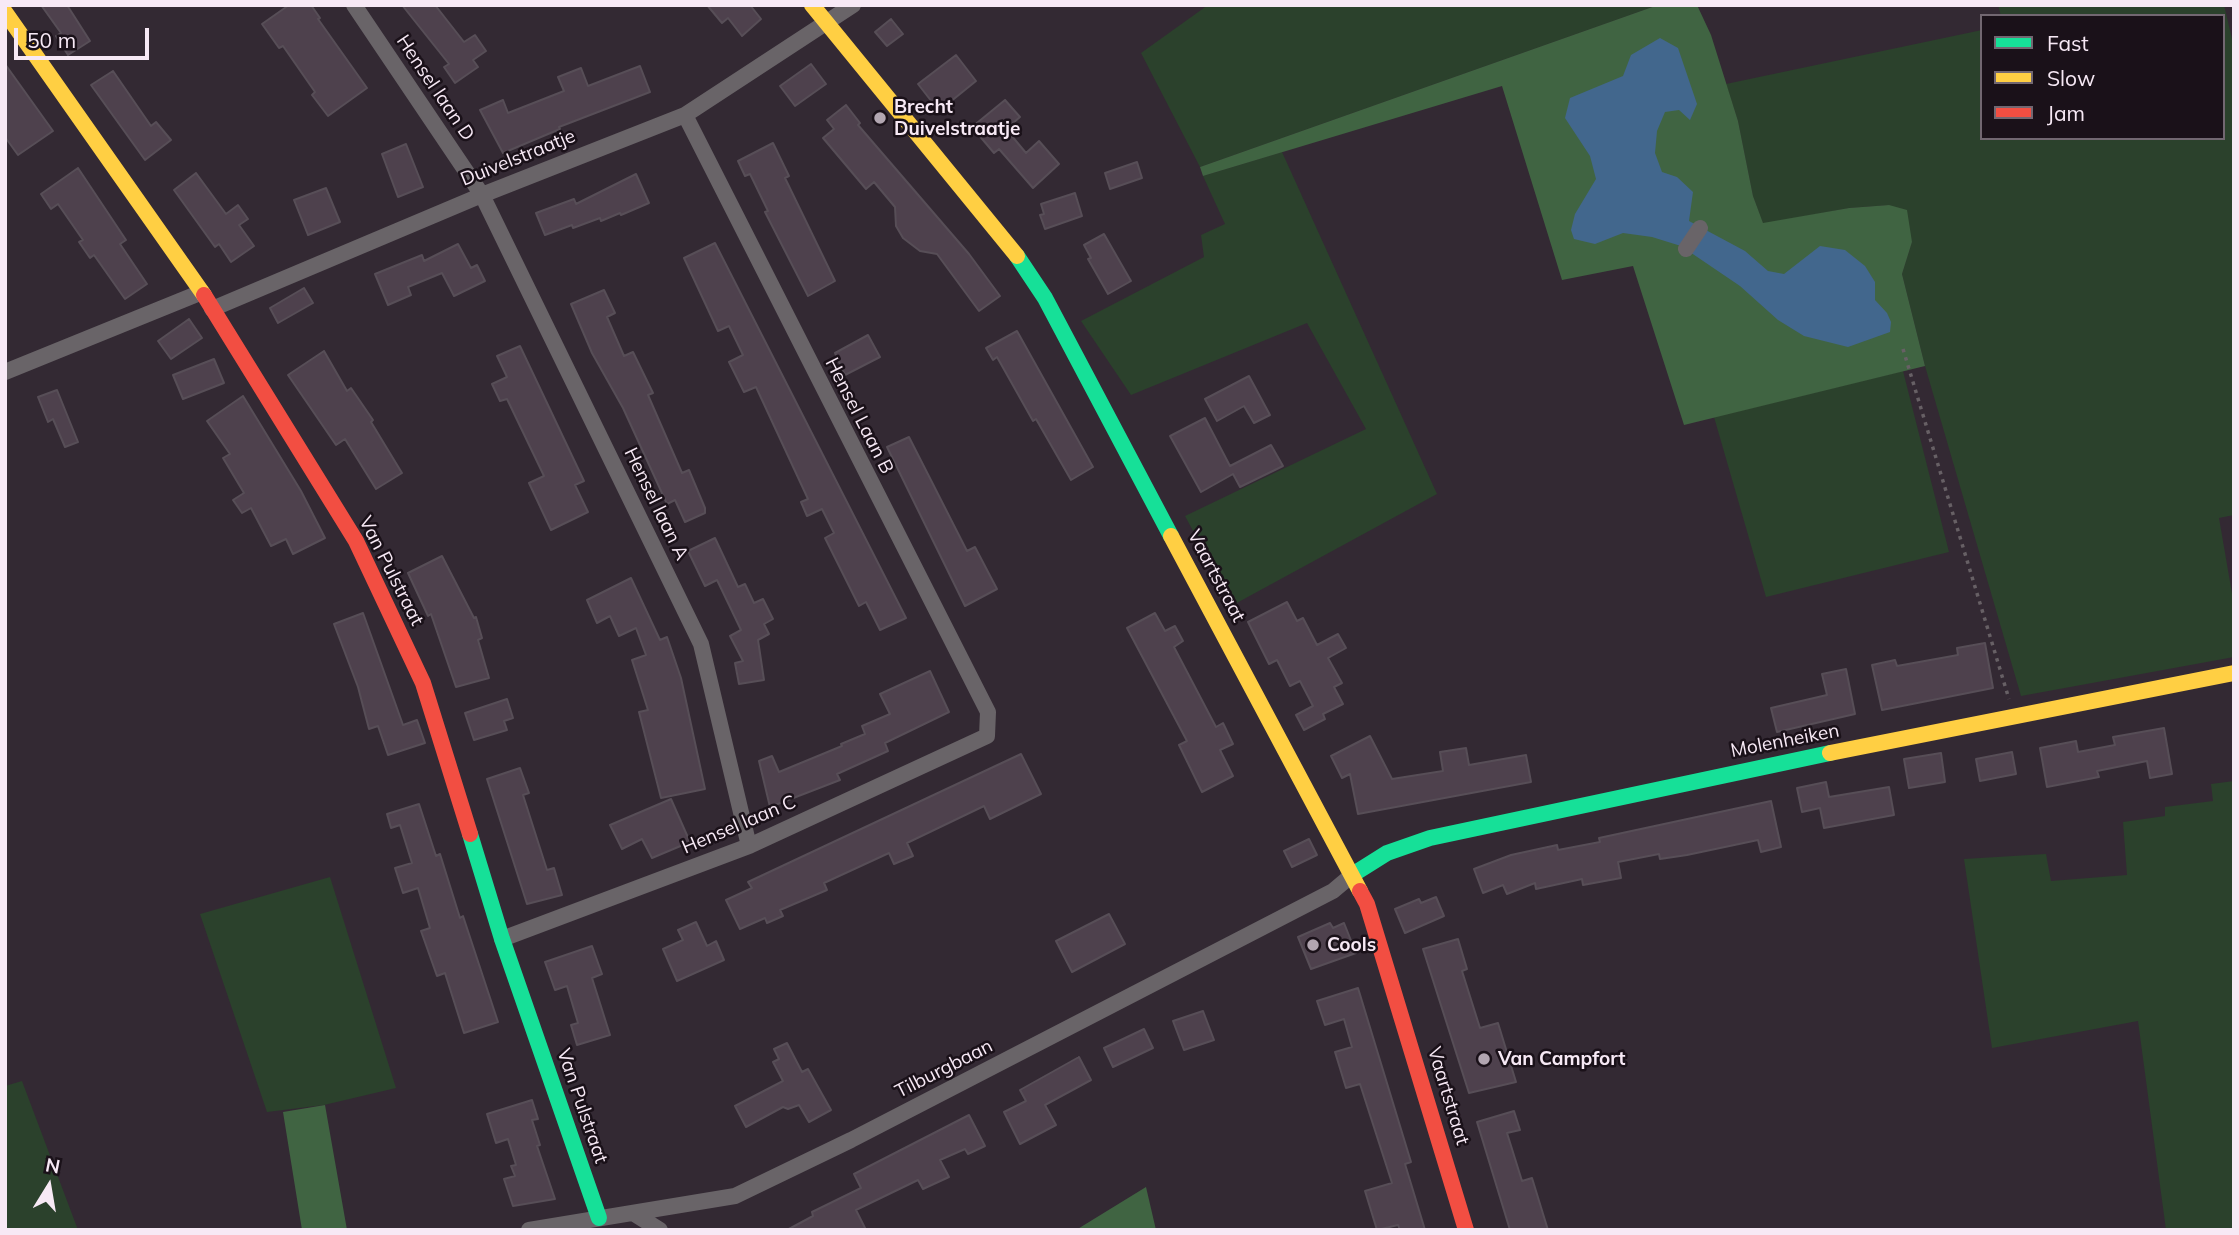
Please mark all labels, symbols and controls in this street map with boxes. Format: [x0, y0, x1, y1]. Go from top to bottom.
scale bar [18, 14, 152, 58]
legend [1980, 14, 2225, 140]
text: 50 m [27, 27, 76, 53]
text: Fast [2047, 30, 2089, 56]
street label: Hensel laan D [391, 31, 479, 145]
text: Slow [2047, 65, 2095, 91]
place label: Brecht Duivelstraatje [894, 96, 1020, 140]
text: Jam [2047, 100, 2085, 126]
marker: Brecht Duivelstraatje [872, 110, 888, 126]
street label: Duivelstraatje [457, 125, 579, 191]
street label: Hensel Laan B [820, 354, 898, 478]
street label: Hensel laan A [619, 444, 693, 564]
street label: Van Pulstraat [354, 513, 428, 629]
street label: Vaartstraat [1182, 526, 1250, 626]
street label: Molenheiken [1729, 719, 1841, 763]
street label: Hensel laan C [679, 791, 799, 859]
place label: Cools [1327, 934, 1376, 956]
marker: Cools [1305, 937, 1321, 953]
street label: Tilburgbaan [891, 1035, 997, 1103]
street label: Vaartstraat [1422, 1044, 1474, 1148]
street label: Van Pulstraat [552, 1046, 612, 1166]
place label: Van Campfort [1498, 1048, 1625, 1070]
marker: Van Campfort [1476, 1051, 1492, 1067]
north arrow [14, 1151, 84, 1221]
text: N [44, 1152, 62, 1179]

